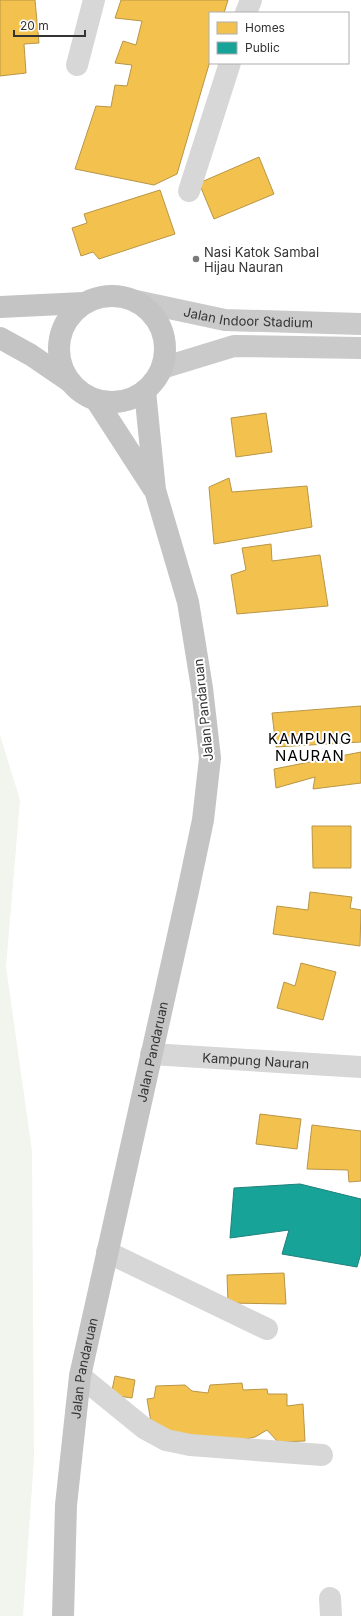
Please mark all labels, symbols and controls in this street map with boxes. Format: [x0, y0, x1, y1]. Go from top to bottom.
scale bar [14, 12, 85, 38]
legend [209, 12, 349, 64]
text: 20 m [20, 18, 49, 33]
text: Homes [245, 20, 285, 35]
text: Public [245, 40, 280, 55]
place label: Nasi Katok Sambal Hijau Nauran [204, 244, 319, 275]
marker: Nasi Katok Sambal Hijau Nauran [191, 254, 201, 264]
street label: Jalan Indoor Stadium [182, 303, 313, 331]
street label: Jalan Pandaruan [190, 658, 216, 762]
district label: KAMPUNG NAURAN [268, 729, 352, 765]
street label: Jalan Pandaruan [133, 1000, 171, 1104]
street label: Kampung Nauran [202, 1049, 310, 1072]
street label: Jalan Pandaruan [67, 1316, 101, 1420]

